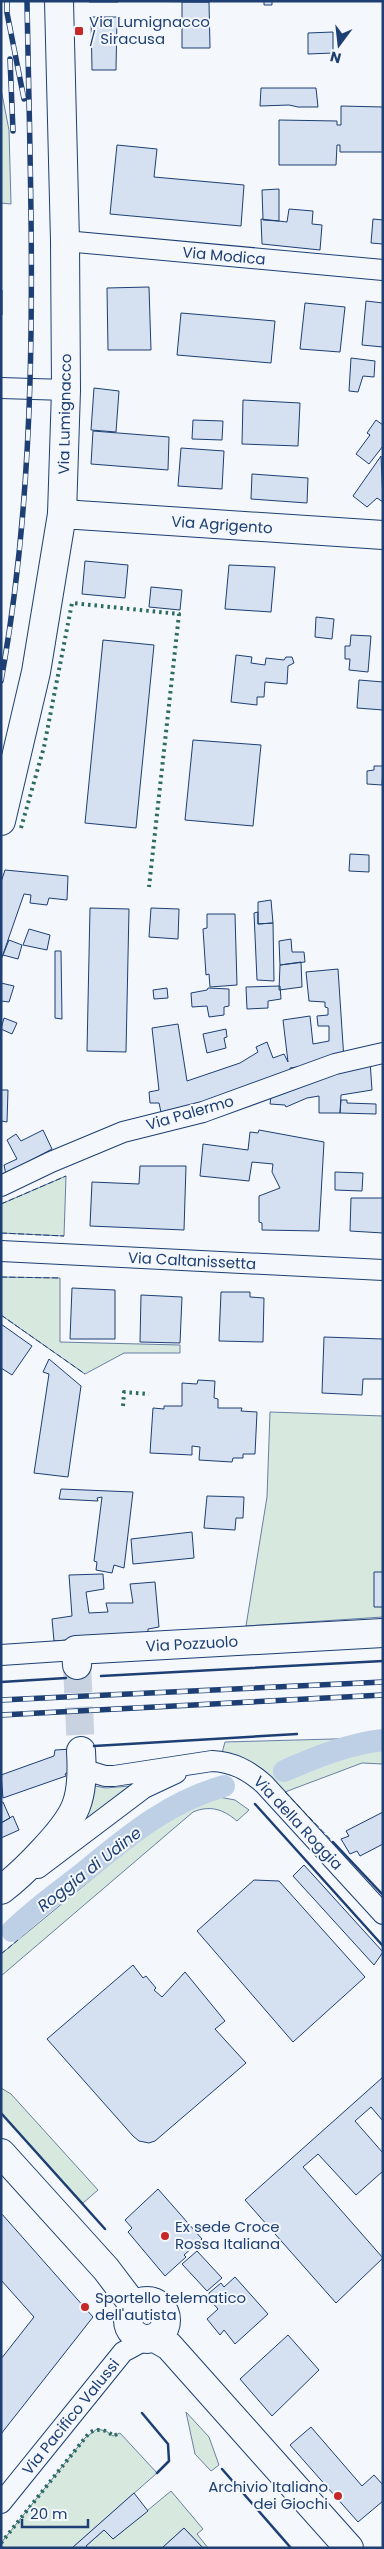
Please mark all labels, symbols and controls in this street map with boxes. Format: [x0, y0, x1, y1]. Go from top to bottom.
place label: Via Lumignacco / Siracusa [89, 11, 210, 49]
north arrow [314, 20, 364, 70]
marker: Via Lumignacco / Siracusa [73, 25, 85, 37]
text: N [328, 47, 343, 69]
street label: Via Modica [181, 241, 267, 270]
street label: Via Lumignacco [53, 353, 76, 475]
street label: Via Agrigento [171, 510, 273, 539]
street label: Via Palermo [144, 1090, 236, 1135]
street label: Via Caltanissetta [127, 1247, 257, 1274]
street label: Via Pozzuolo [145, 1631, 239, 1656]
street label: Via della Roggia [249, 1771, 348, 1874]
water label: Roggia di Udine [32, 1821, 146, 1917]
place label: Ex sede Croce Rossa Italiana [175, 2216, 280, 2254]
marker: Ex sede Croce Rossa Italiana [159, 2230, 171, 2242]
place label: Sportello telematico dell'autista [95, 2287, 246, 2325]
marker: Sportello telematico dell'autista [79, 2301, 91, 2313]
street label: Via Pacifico Valussi [17, 2354, 124, 2479]
place label: Archivio Italiano dei Giochi [208, 2476, 328, 2514]
marker: Archivio Italiano dei Giochi [332, 2490, 344, 2502]
scale bar [22, 2496, 89, 2528]
text: 20 m [30, 2503, 68, 2524]

